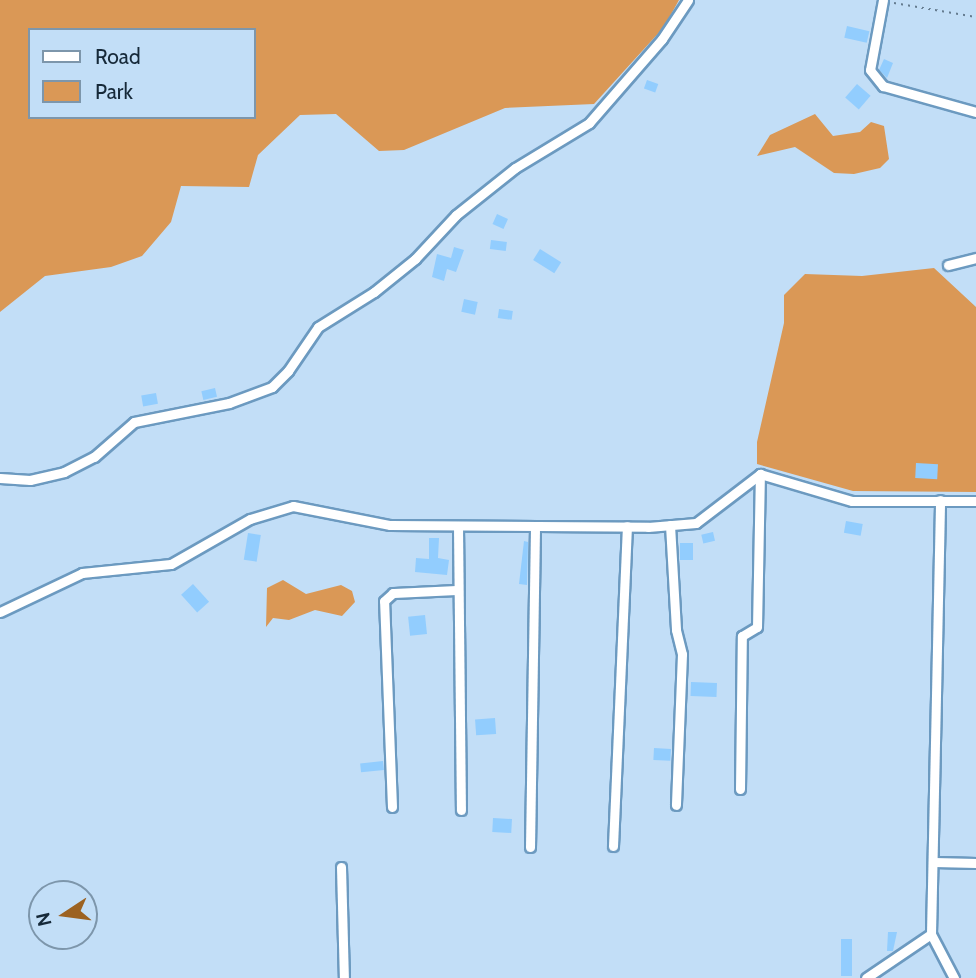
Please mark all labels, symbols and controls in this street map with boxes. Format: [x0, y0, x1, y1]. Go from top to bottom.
legend [28, 28, 256, 119]
text: Road [95, 44, 141, 69]
text: Park [95, 79, 133, 104]
north arrow [28, 880, 98, 950]
text: N [31, 910, 57, 929]

